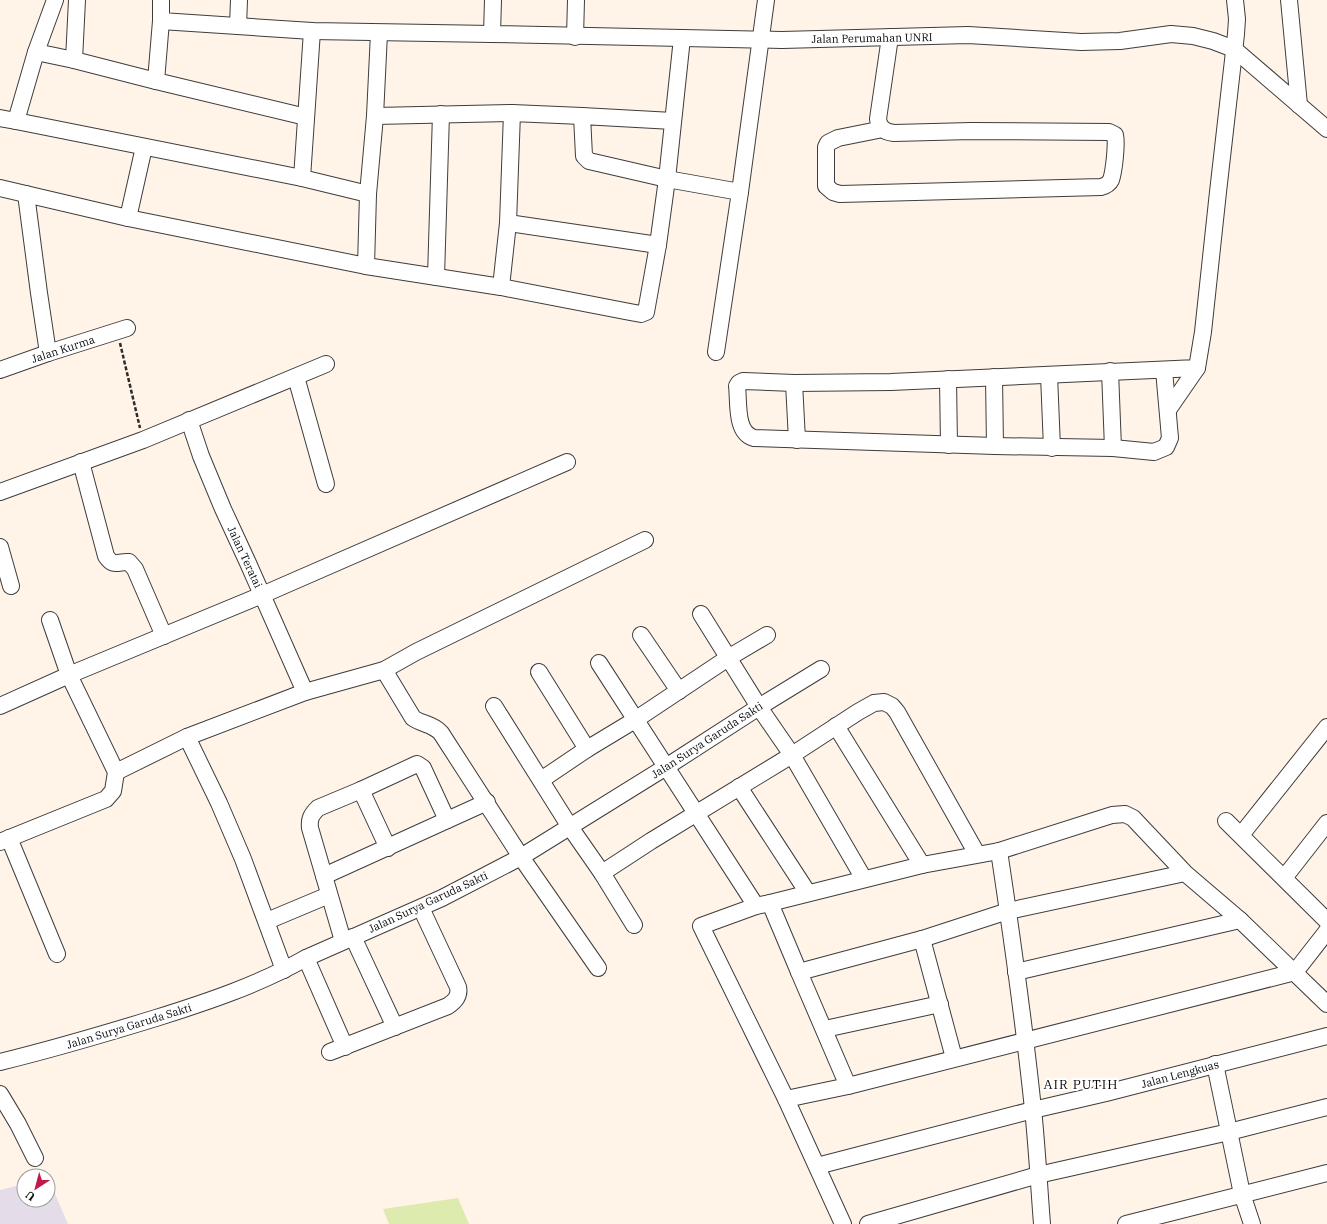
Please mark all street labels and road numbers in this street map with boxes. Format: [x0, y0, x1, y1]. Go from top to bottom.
street label: Jalan Perumahan UNRI [811, 30, 933, 46]
street label: Jalan Kurma [30, 332, 96, 366]
street label: Jalan Teratai [225, 524, 266, 591]
street label: Jalan Surya Garuda Sakti [649, 698, 766, 781]
street label: Jalan Surya Garuda Sakti [366, 868, 490, 936]
street label: Jalan Surya Garuda Sakti [65, 1000, 194, 1052]
street label: Jalan Lengkuas [1140, 1057, 1220, 1091]

